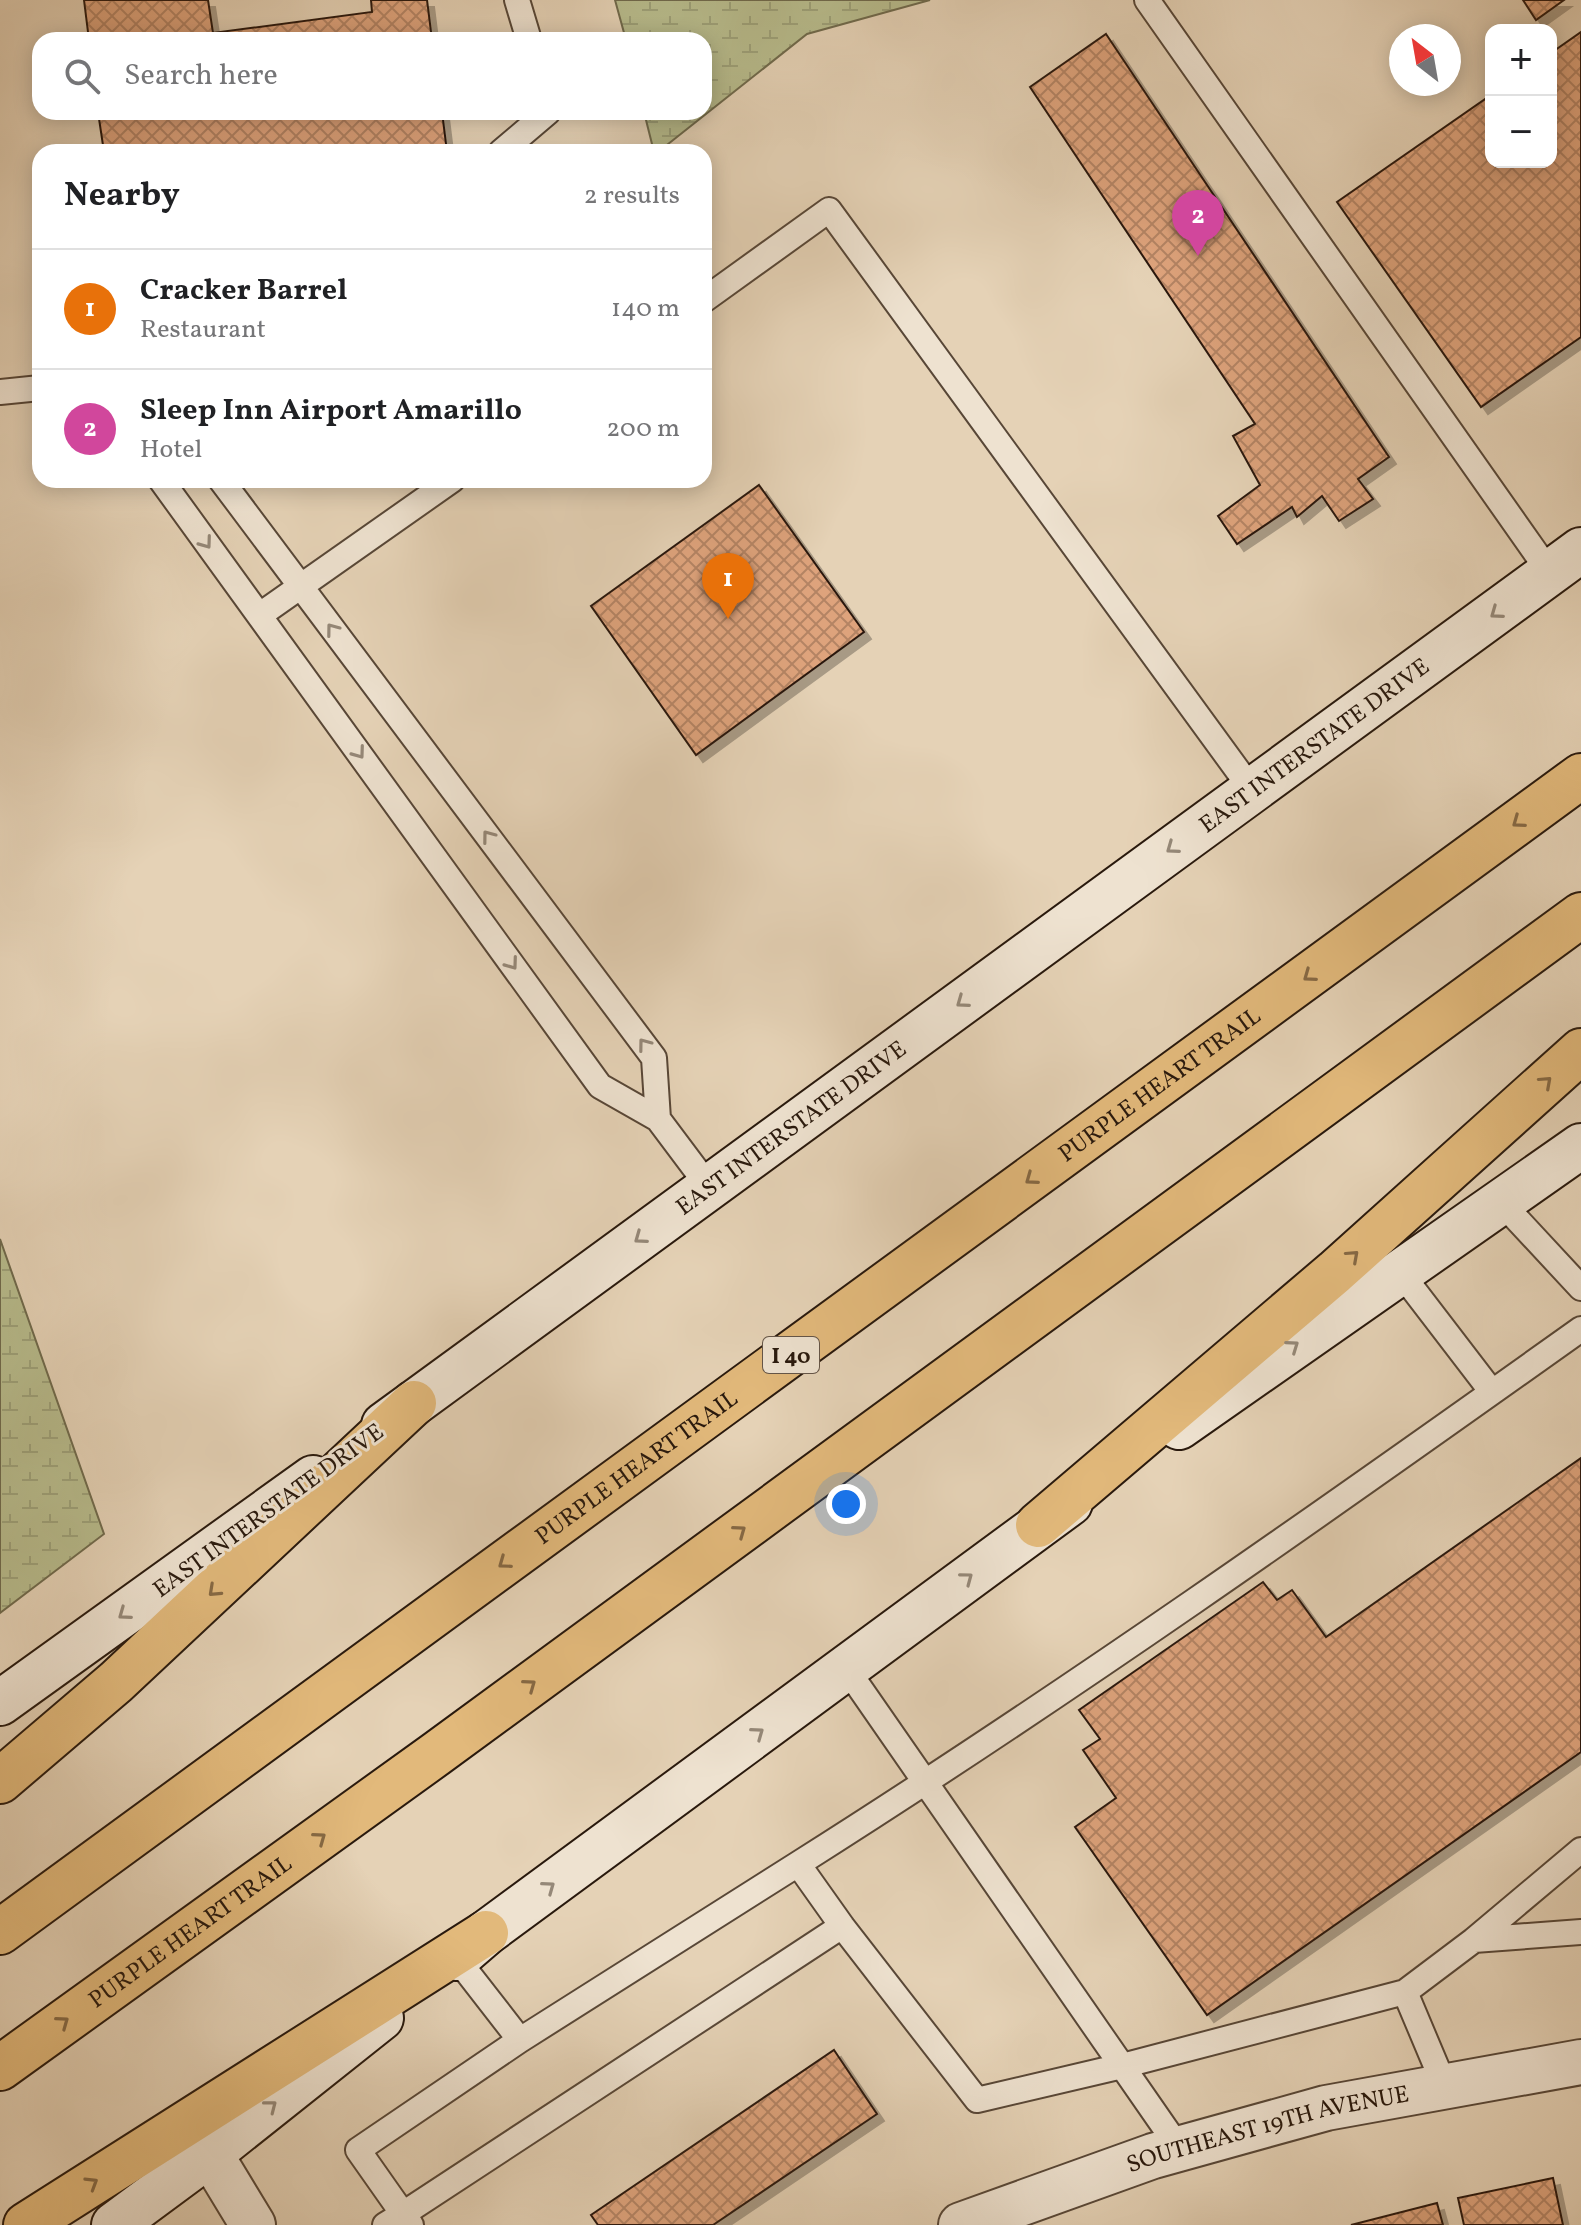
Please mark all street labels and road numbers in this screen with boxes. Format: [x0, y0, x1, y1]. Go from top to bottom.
street label: EAST INTERSTATE DRIVE [1193, 651, 1437, 843]
street label: PURPLE HEART TRAIL [1052, 1001, 1269, 1172]
street label: EAST INTERSTATE DRIVE [670, 1033, 914, 1225]
road number: I 40 [763, 1337, 819, 1373]
street label: PURPLE HEART TRAIL [529, 1383, 746, 1554]
street label: EAST INTERSTATE DRIVE [147, 1416, 392, 1607]
street label: PURPLE HEART TRAIL [82, 1848, 300, 2018]
street label: SOUTHEAST 19TH AVENUE [1122, 2078, 1412, 2183]

